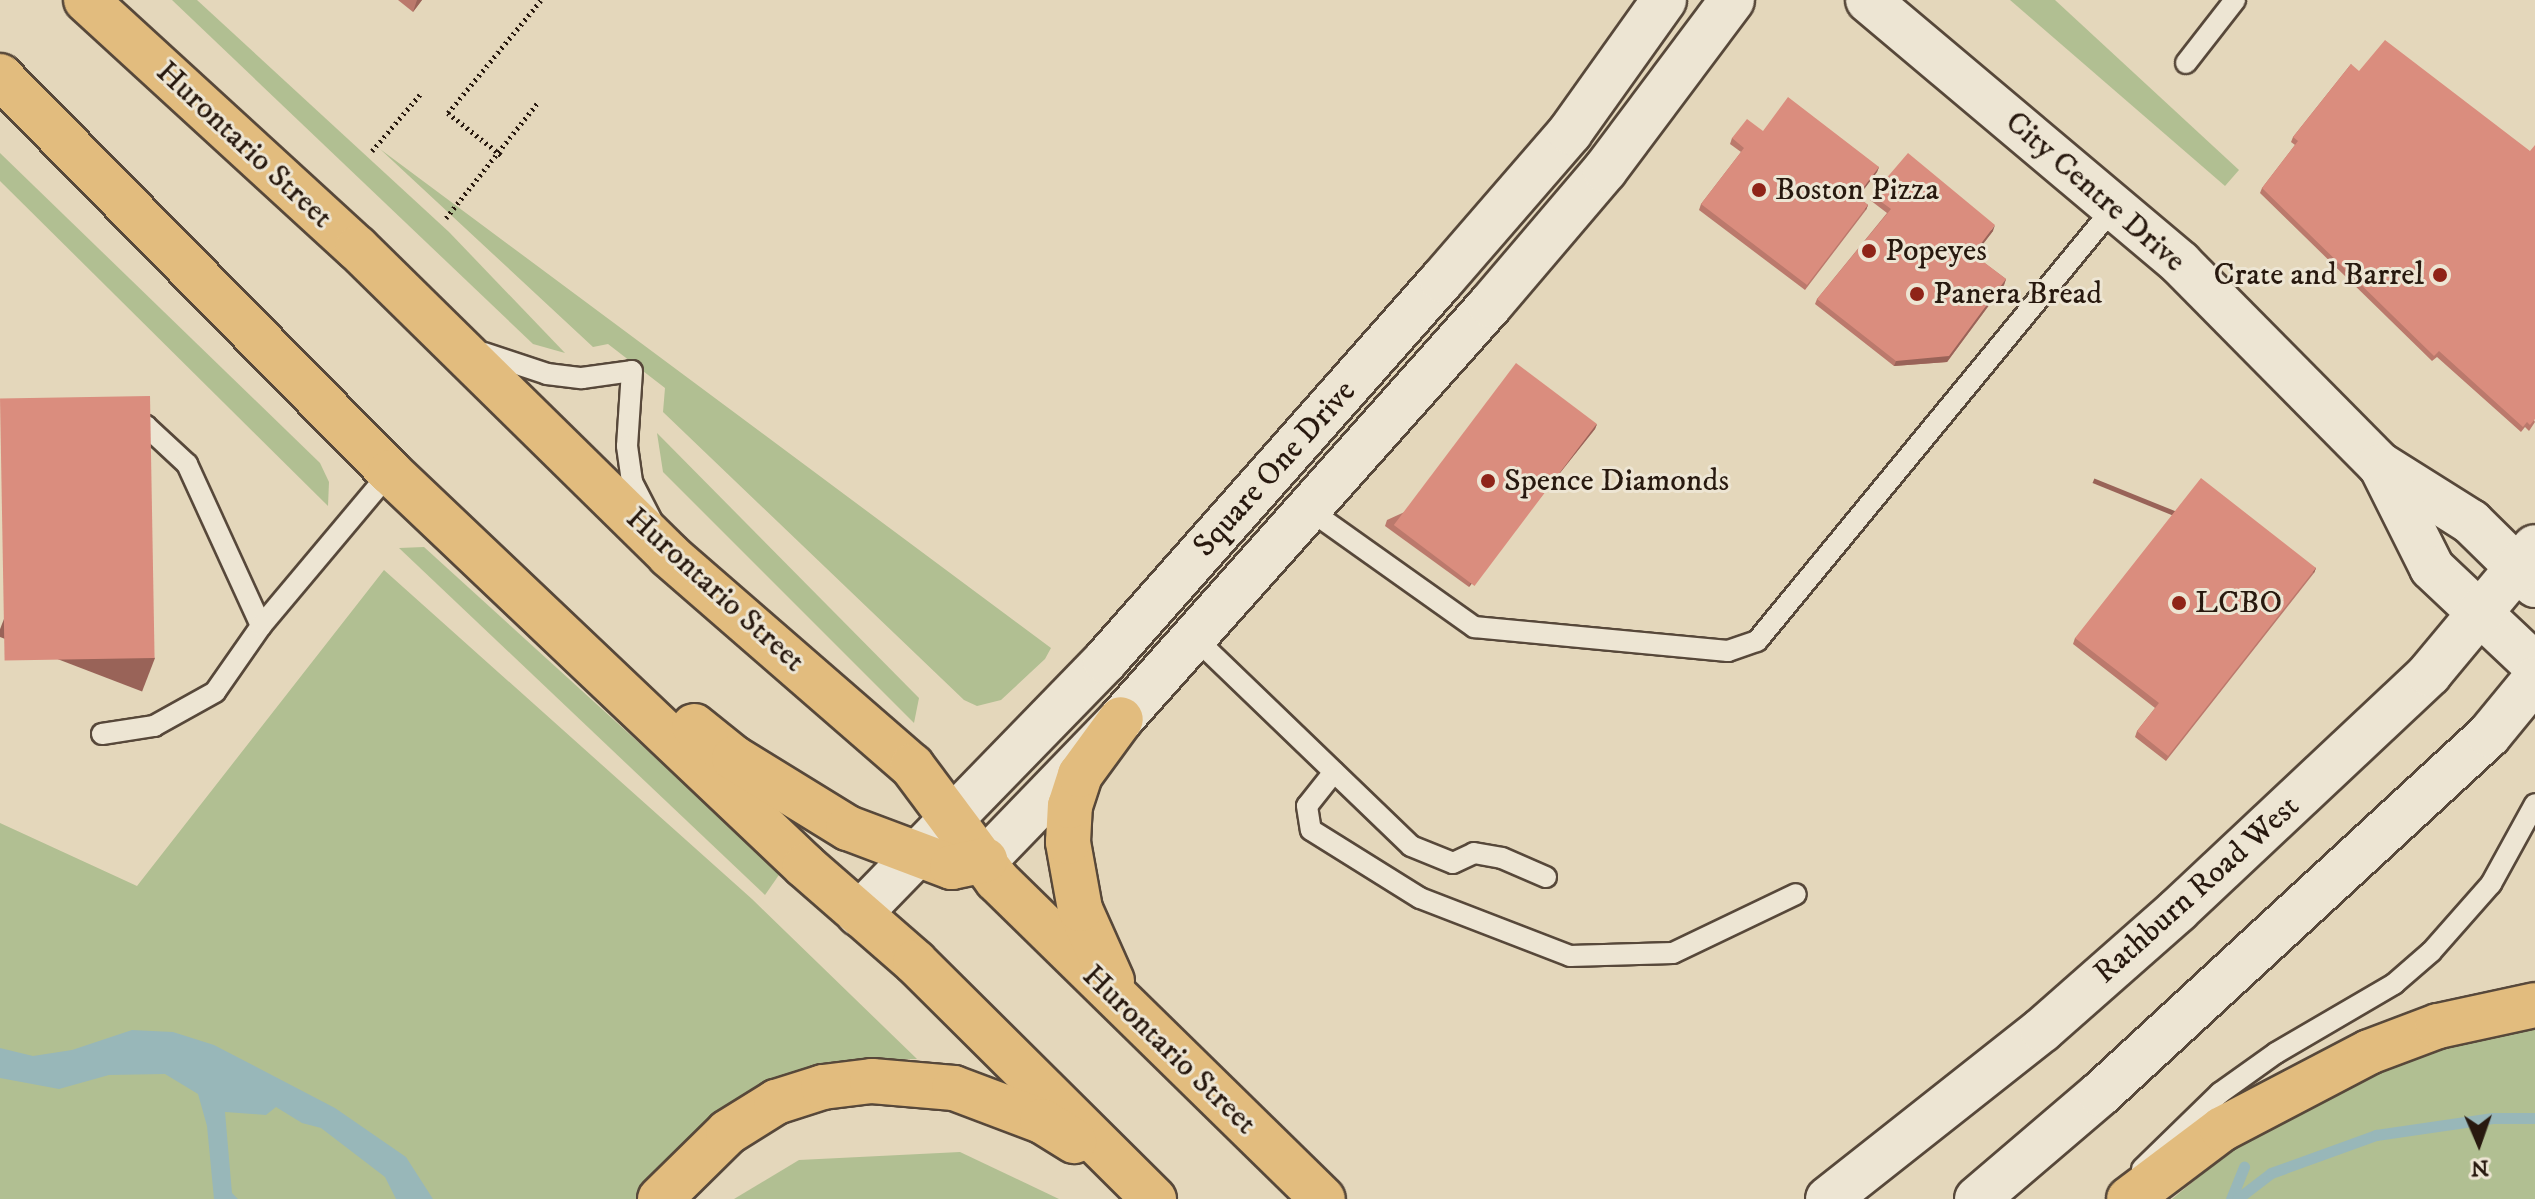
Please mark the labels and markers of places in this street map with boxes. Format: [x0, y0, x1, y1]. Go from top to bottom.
place label: Boston Pizza [1775, 171, 1939, 209]
marker: Boston Pizza [1750, 181, 1768, 199]
place label: Popeyes [1885, 232, 1987, 270]
marker: Popeyes [1860, 242, 1878, 260]
place label: Crate and Barrel [2213, 256, 2424, 294]
marker: Crate and Barrel [2431, 266, 2449, 284]
place label: Panera Bread [1933, 275, 2102, 313]
marker: Panera Bread [1908, 285, 1926, 303]
place label: Spence Diamonds [1504, 462, 1729, 500]
marker: Spence Diamonds [1479, 472, 1497, 490]
place label: LCBO [2195, 584, 2282, 622]
marker: LCBO [2170, 594, 2188, 612]

